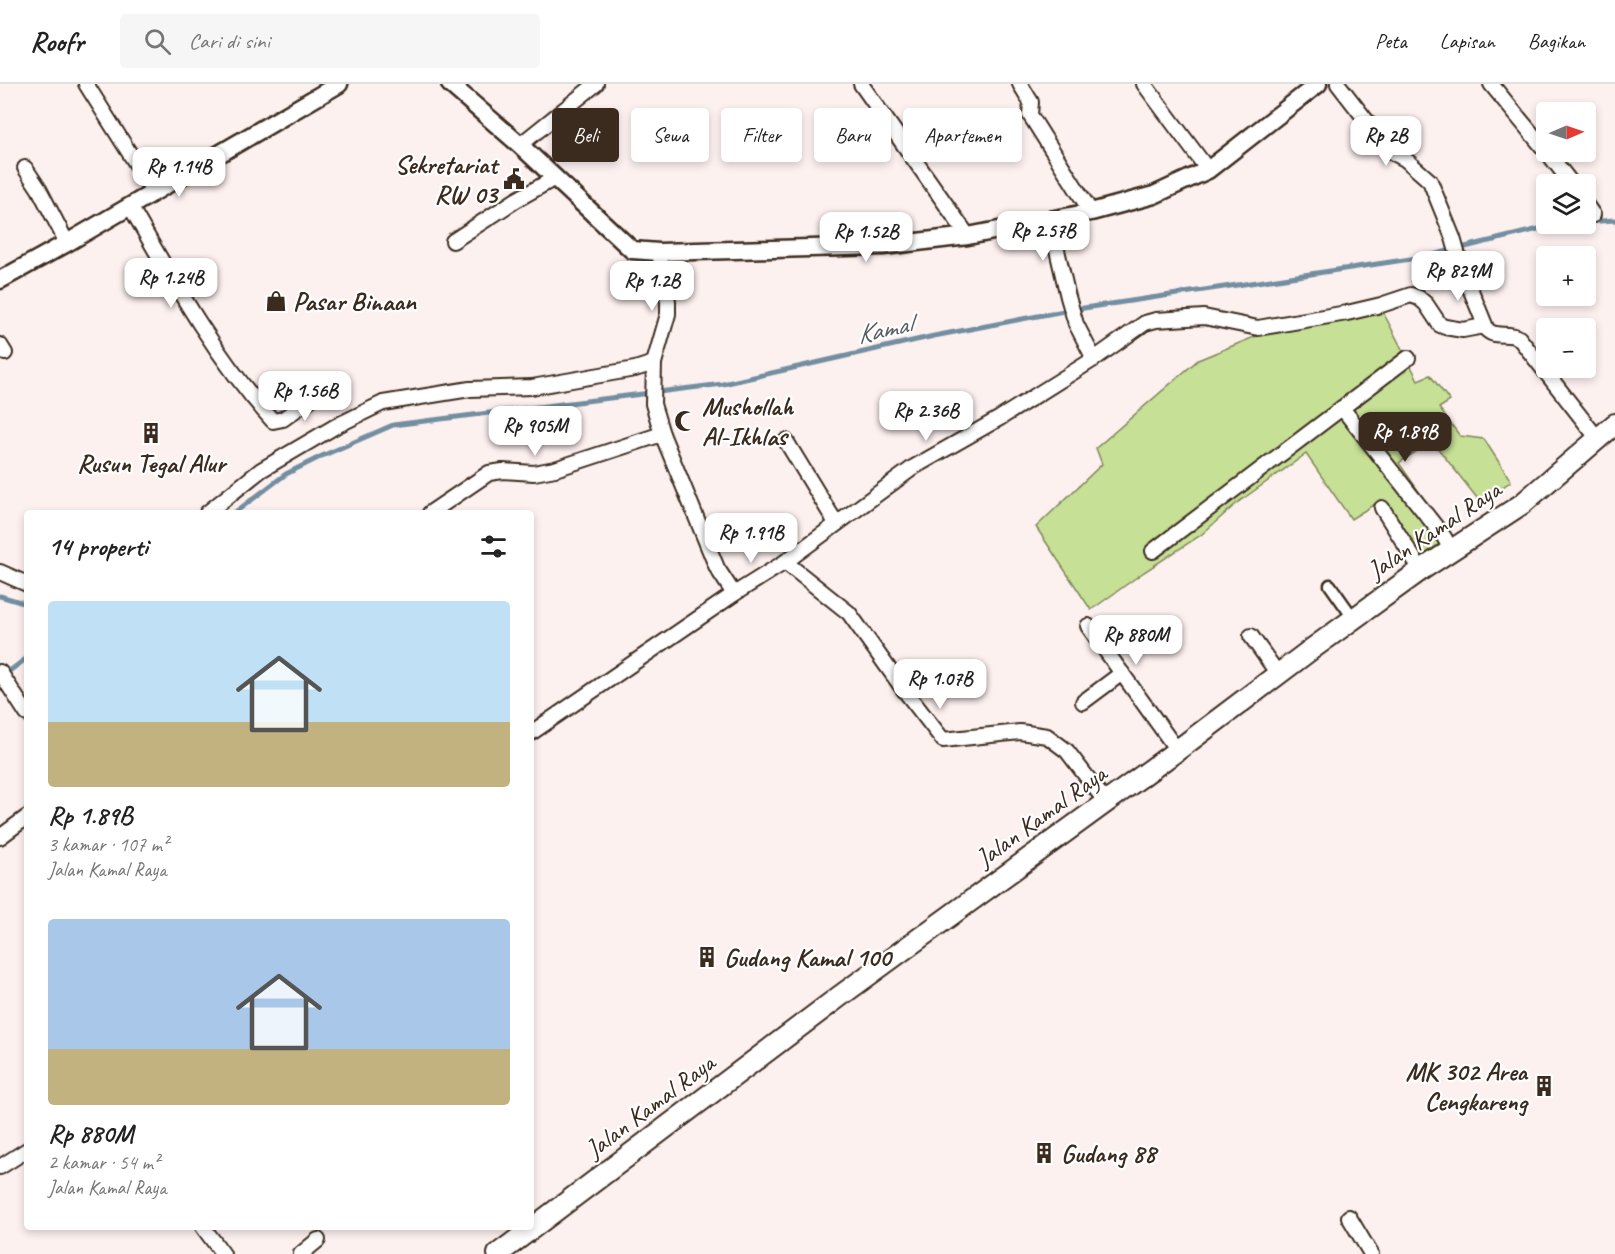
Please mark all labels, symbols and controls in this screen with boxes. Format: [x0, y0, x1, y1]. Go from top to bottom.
search box [120, 14, 540, 68]
text: Roofr [30, 24, 84, 59]
icon: search [141, 25, 174, 58]
text: Cari di sini [189, 27, 270, 55]
text: Peta [1375, 28, 1407, 54]
text: Lapisan [1440, 28, 1495, 54]
text: Bagikan [1528, 28, 1585, 54]
north arrow [1536, 102, 1596, 162]
map controls [1536, 102, 1596, 378]
chip: Beli [552, 108, 619, 162]
chip: Sewa [631, 108, 709, 162]
chip: Filter [721, 108, 802, 162]
chip: Baru [814, 108, 891, 162]
chip: Apartemen [903, 108, 1022, 162]
pin: Rp 2B [1344, 116, 1428, 167]
text: Rp 2B [1364, 123, 1408, 148]
pin: Rp 1.14B [117, 147, 241, 198]
place label: Sekretariat RW 03 [395, 148, 500, 211]
text: Rp 1.14B [146, 154, 212, 179]
public building icon: Sekretariat RW 03 [502, 167, 526, 191]
button: layers [1536, 174, 1596, 234]
pin: Rp 2.57B [981, 211, 1105, 262]
pin: Rp 1.52B [804, 212, 928, 263]
text: Rp 2.57B [1011, 218, 1075, 243]
text: Rp 1.52B [834, 219, 898, 244]
button: + [1536, 246, 1596, 306]
pin: Rp 829M [1403, 251, 1513, 302]
pin: Rp 1.24B [109, 258, 233, 309]
text: Rp 829M [1425, 258, 1491, 283]
pin: Rp 1.2B [597, 261, 707, 312]
text: Rp 1.24B [138, 265, 204, 290]
text: Rp 1.2B [624, 268, 680, 293]
place label: Pasar Binaan [293, 285, 417, 318]
shop icon: Pasar Binaan [264, 289, 288, 313]
water label: Kamal [854, 305, 923, 351]
button: − [1536, 318, 1596, 378]
pin: Rp 1.56B [243, 371, 367, 422]
text: Rp 1.56B [272, 378, 338, 403]
place label: Mushollah Al-Ikhlas [702, 390, 794, 453]
pin: Rp 2.36B [864, 391, 988, 442]
text: Rp 2.36B [893, 398, 959, 423]
pin: Rp 905M [480, 406, 590, 457]
mosque icon: Mushollah Al-Ikhlas [673, 409, 697, 433]
pin: Rp 1.89B [1343, 412, 1467, 463]
text: Rp 905M [503, 413, 567, 438]
text: Rp 1.89B [1373, 419, 1437, 444]
building icon: Rusun Tegal Alur [139, 421, 163, 445]
place label: Rusun Tegal Alur [77, 447, 228, 480]
street label: Jalan Kamal Raya [1359, 472, 1509, 588]
pin: Rp 1.91B [689, 513, 813, 564]
text: Rp 1.91B [719, 520, 783, 545]
text: 14 properti [48, 530, 148, 563]
icon: filters [477, 530, 510, 563]
pin: Rp 880M [1081, 615, 1191, 666]
text: Rp 880M [1103, 622, 1169, 647]
icon: home [225, 640, 333, 748]
pin: Rp 1.07B [878, 659, 1002, 710]
text: Rp 1.07B [907, 666, 973, 691]
street label: Jalan Kamal Raya [967, 756, 1115, 876]
text: Rp 1.89B [48, 799, 132, 832]
text: 3 kamar · 107 m² [48, 832, 168, 857]
text: Jalan Kamal Raya [48, 857, 166, 882]
place label: Gudang Kamal 100 [724, 941, 893, 974]
building icon: Gudang Kamal 100 [695, 945, 719, 969]
icon: home [225, 958, 333, 1066]
street label: Jalan Kamal Raya [577, 1045, 723, 1167]
place label: MK 302 Area Cengkareng [1406, 1055, 1530, 1118]
building icon: MK 302 Area Cengkareng [1532, 1074, 1556, 1098]
text: Rp 880M [48, 1117, 133, 1150]
place label: Gudang 88 [1061, 1137, 1159, 1170]
building icon: Gudang 88 [1032, 1141, 1056, 1165]
text: 2 kamar · 54 m² [48, 1150, 159, 1175]
text: Jalan Kamal Raya [48, 1175, 166, 1200]

